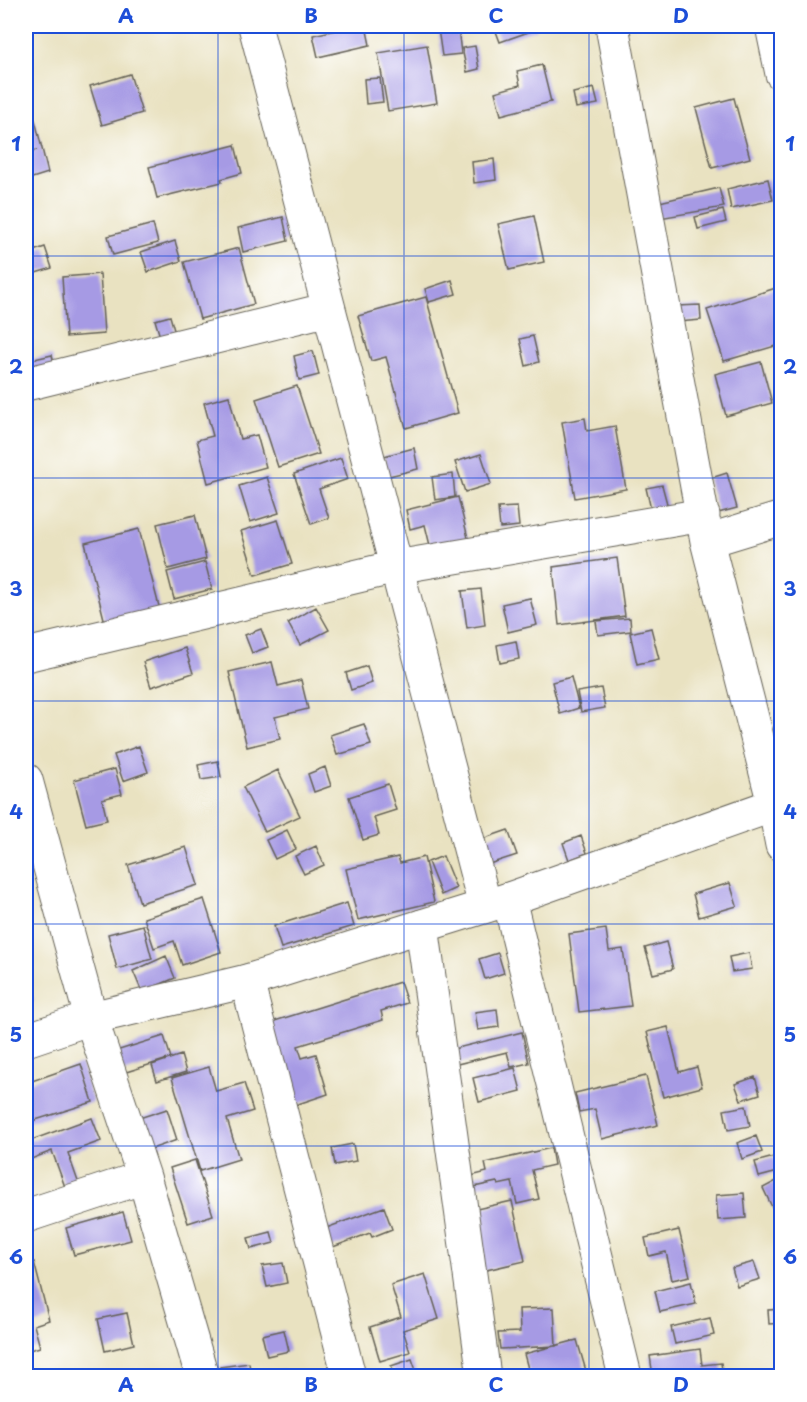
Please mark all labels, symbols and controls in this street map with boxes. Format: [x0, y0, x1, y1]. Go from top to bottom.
text: A [118, 0, 134, 30]
text: B [304, 0, 318, 30]
text: C [488, 0, 504, 30]
text: D [673, 0, 689, 30]
text: 1 [11, 128, 21, 158]
text: 1 [785, 128, 795, 158]
text: 2 [9, 351, 23, 381]
text: 2 [783, 351, 797, 381]
text: 3 [9, 573, 23, 603]
text: 3 [783, 573, 797, 603]
text: 4 [9, 796, 23, 826]
text: 4 [783, 796, 797, 826]
text: 5 [10, 1019, 22, 1049]
text: 5 [784, 1019, 796, 1049]
text: 6 [9, 1241, 23, 1271]
text: 6 [783, 1241, 797, 1271]
text: A [118, 1369, 134, 1399]
text: B [304, 1369, 318, 1399]
text: C [488, 1369, 504, 1399]
text: D [673, 1369, 689, 1399]

